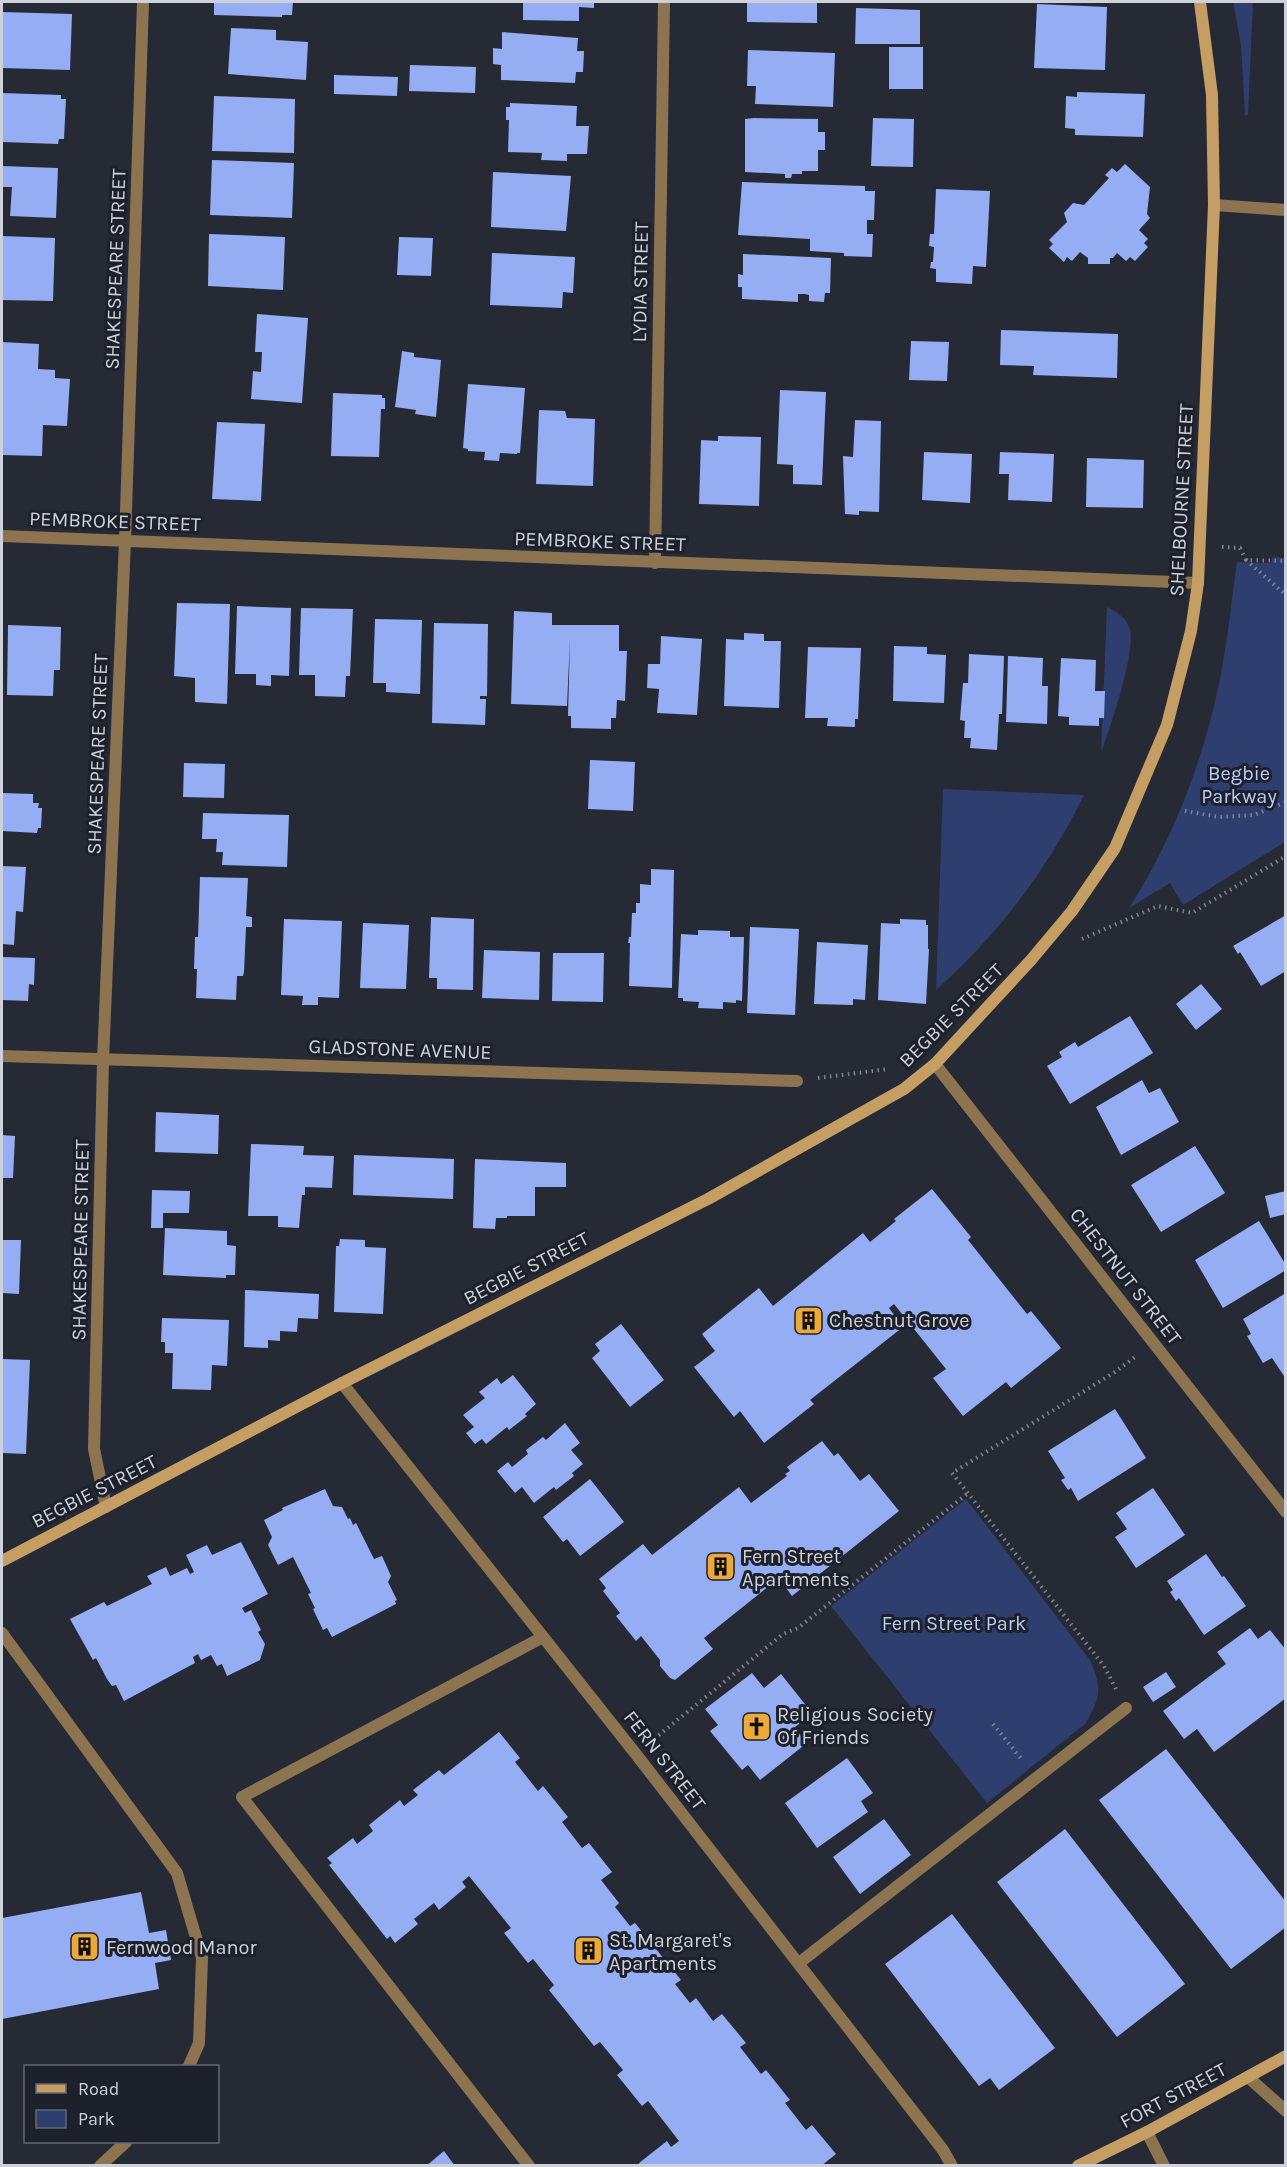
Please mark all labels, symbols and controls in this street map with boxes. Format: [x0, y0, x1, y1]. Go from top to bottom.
street label: SHAKESPEARE STREET [100, 168, 131, 370]
street label: LYDIA STREET [628, 221, 653, 343]
street label: SHELBOURNE STREET [1165, 403, 1198, 597]
street label: PEMBROKE STREET [29, 507, 201, 536]
street label: PEMBROKE STREET [514, 527, 686, 556]
street label: SHAKESPEARE STREET [82, 653, 113, 855]
park label: Begbie Parkway [1201, 762, 1277, 808]
street label: BEGBIE STREET [895, 959, 1008, 1072]
street label: GLADSTONE AVENUE [308, 1035, 492, 1064]
street label: SHAKESPEARE STREET [67, 1139, 94, 1341]
street label: CHESTNUT STREET [1065, 1203, 1186, 1349]
street label: BEGBIE STREET [460, 1227, 593, 1310]
building icon: Chestnut Grove [792, 1304, 824, 1336]
place label: Chestnut Grove [829, 1309, 969, 1332]
street label: BEGBIE STREET [28, 1450, 161, 1533]
place label: Fern Street Apartments [742, 1545, 850, 1591]
building icon: Fern Street Apartments [705, 1551, 737, 1583]
park label: Fern Street Park [882, 1612, 1026, 1635]
place label: Religious Society Of Friends [777, 1703, 933, 1749]
street label: FERN STREET [619, 1706, 710, 1814]
church icon: Religious Society Of Friends [740, 1710, 772, 1742]
place label: St. Margaret's Apartments [609, 1929, 732, 1975]
building icon: Fernwood Manor [69, 1931, 101, 1963]
building icon: St. Margaret's Apartments [572, 1935, 604, 1967]
place label: Fernwood Manor [106, 1936, 257, 1959]
street label: FORT STREET [1116, 2058, 1230, 2133]
legend [24, 2065, 219, 2143]
text: Road [78, 2078, 119, 2100]
text: Park [78, 2108, 115, 2130]

